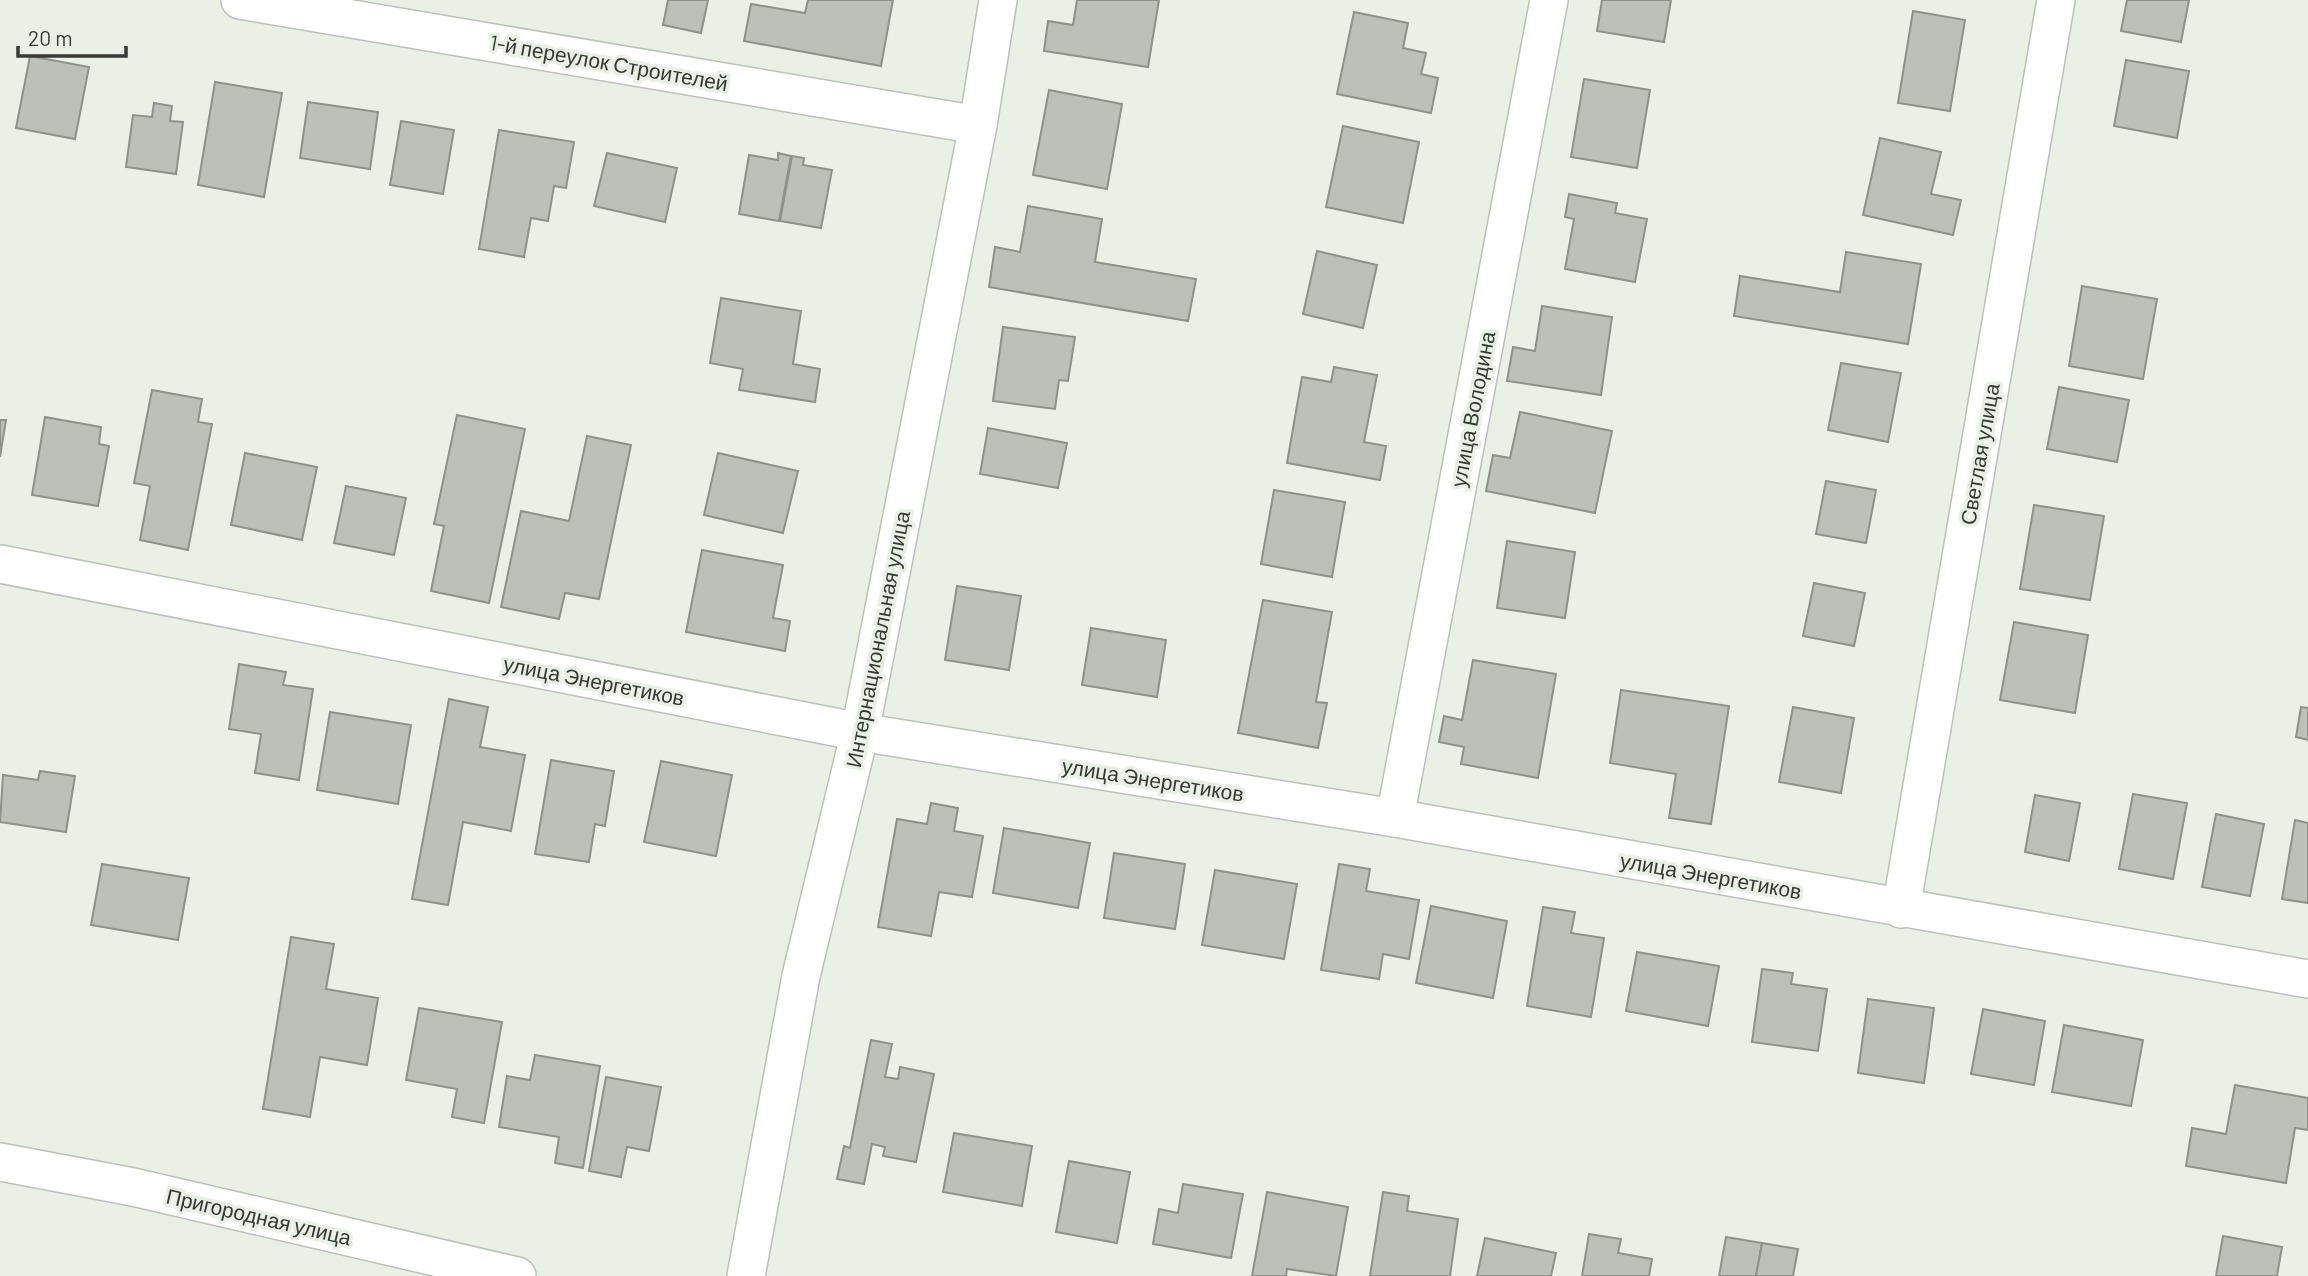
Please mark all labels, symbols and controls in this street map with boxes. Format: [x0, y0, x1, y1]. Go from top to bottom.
scale bar [18, 14, 126, 58]
text: 20 m [28, 25, 73, 50]
street label: 1-й переулок Строителей [488, 29, 730, 95]
street label: улица Володина [1445, 329, 1499, 489]
street label: Светлая улица [1954, 381, 2004, 527]
street label: Интернациональная улица [840, 508, 914, 770]
street label: улица Энергетиков [501, 650, 687, 710]
street label: улица Энергетиков [1060, 752, 1246, 806]
street label: улица Энергетиков [1618, 847, 1804, 903]
street label: Пригородная улица [164, 1183, 354, 1250]

